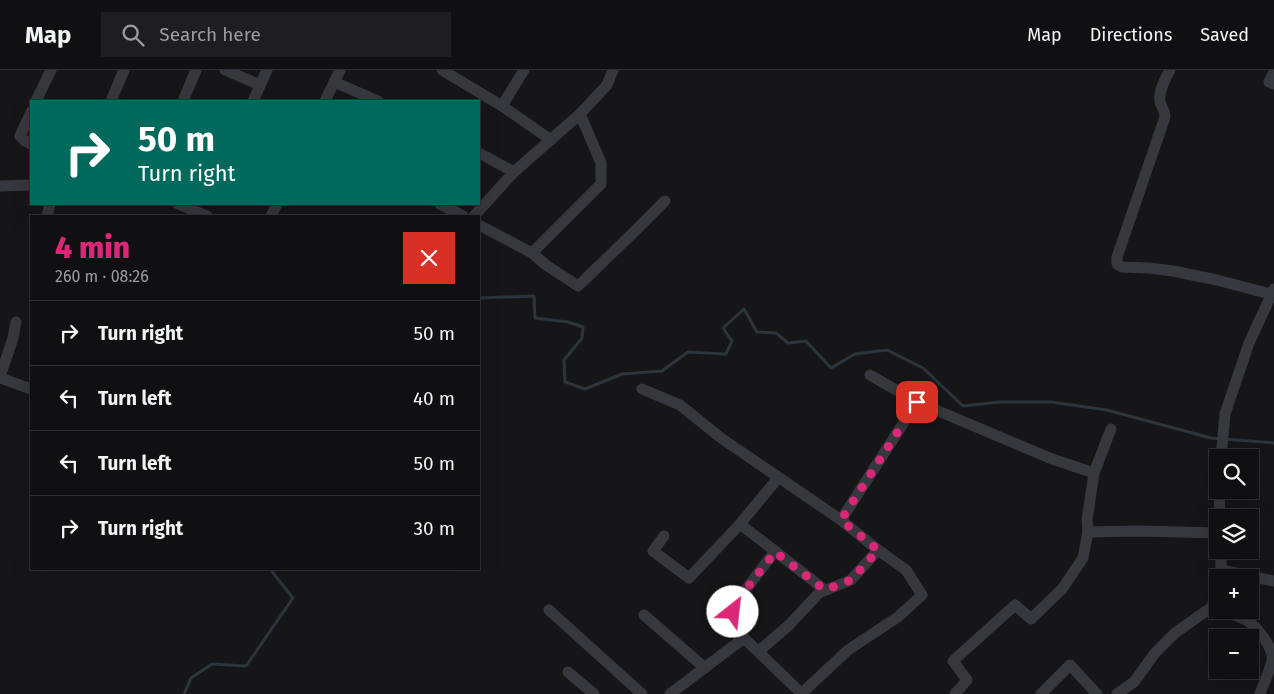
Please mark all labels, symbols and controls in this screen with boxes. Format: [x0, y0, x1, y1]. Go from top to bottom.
search box [101, 12, 451, 57]
text: Map [25, 21, 71, 49]
icon: search [119, 21, 147, 49]
text: Search here [159, 23, 261, 46]
text: Map [1027, 24, 1062, 46]
text: Directions [1090, 24, 1172, 46]
text: Saved [1200, 24, 1249, 46]
text: 50 m [138, 118, 215, 160]
icon: right [55, 120, 120, 185]
text: Turn right [138, 160, 235, 187]
text: 4 min [55, 230, 130, 266]
button: close [403, 232, 455, 284]
text: 260 m · 08:26 [55, 267, 149, 286]
icon: right [55, 319, 83, 347]
text: Turn right [98, 322, 183, 345]
text: 50 m [414, 322, 455, 345]
pin [896, 381, 938, 423]
icon: left [55, 384, 83, 412]
text: Turn left [98, 387, 172, 410]
text: 40 m [413, 387, 455, 410]
icon: arrive [903, 388, 931, 416]
icon: left [55, 449, 83, 477]
map controls [1209, 449, 1259, 679]
button: search [1209, 449, 1259, 499]
text: Turn left [98, 452, 172, 475]
text: 50 m [414, 452, 455, 475]
button: layers [1209, 509, 1259, 559]
icon: right [55, 514, 83, 542]
text: Turn right [98, 517, 183, 540]
text: 30 m [414, 517, 455, 540]
button: + [1209, 569, 1259, 619]
position arrow [706, 585, 758, 637]
button: − [1209, 629, 1259, 679]

